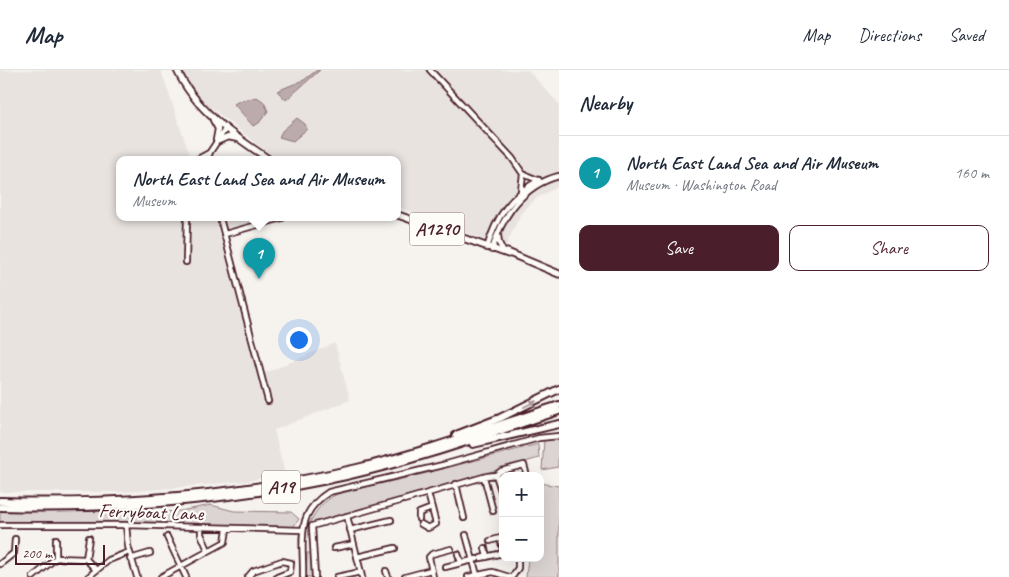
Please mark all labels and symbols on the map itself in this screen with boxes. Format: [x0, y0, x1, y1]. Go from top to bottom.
road number: A1290 [410, 212, 464, 246]
pin: 1 [243, 238, 275, 279]
your location [286, 327, 312, 353]
one-way arrow [523, 400, 537, 408]
road number: A19 [262, 471, 300, 504]
street label: Ferryboat Lane [98, 498, 205, 526]
scale bar [15, 542, 105, 565]

